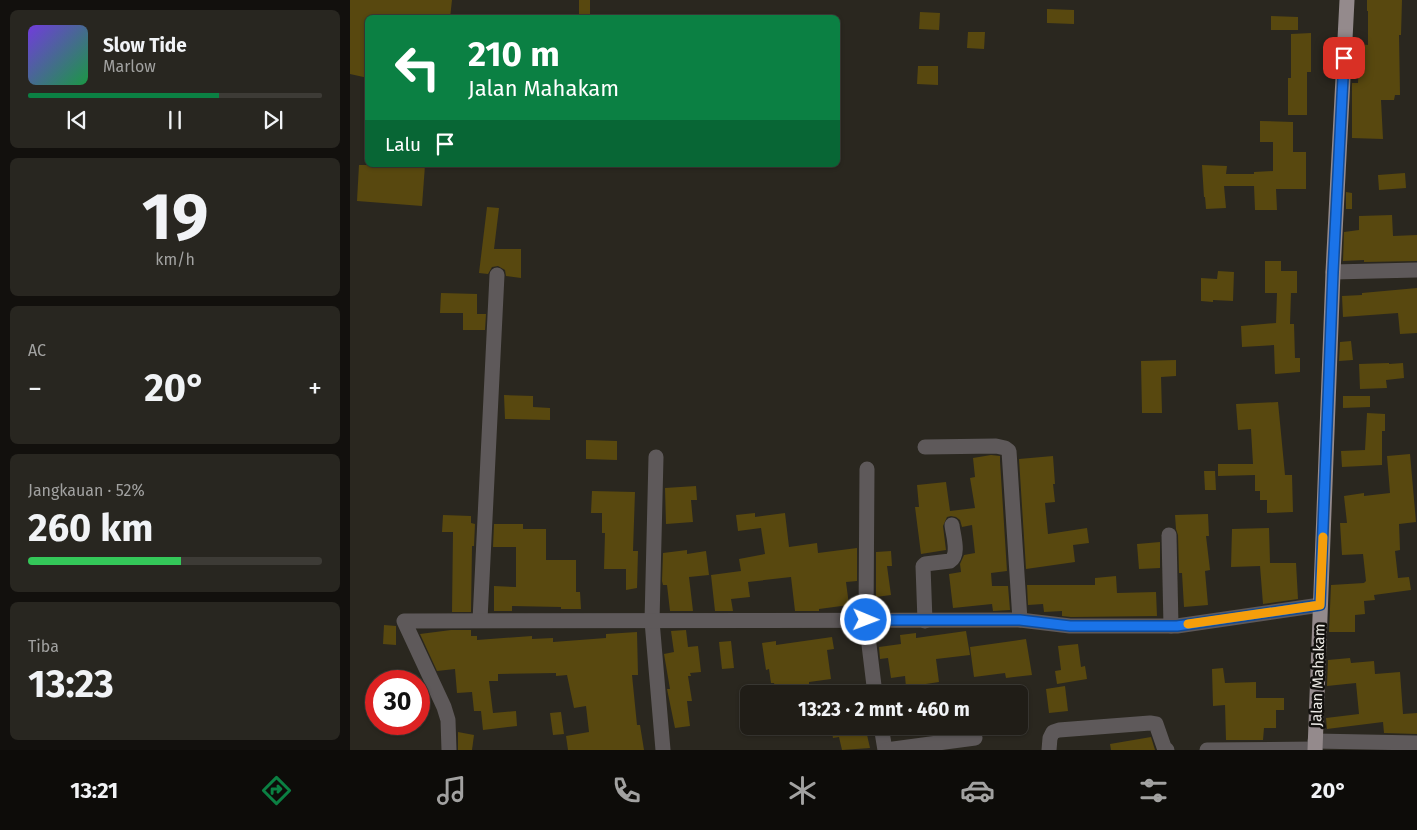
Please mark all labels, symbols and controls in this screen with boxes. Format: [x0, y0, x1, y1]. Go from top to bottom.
text: 210 m [468, 33, 560, 75]
text: Slow Tide [103, 34, 187, 57]
icon: left [385, 35, 450, 100]
pin [1323, 37, 1365, 79]
icon: arrive [1330, 44, 1358, 72]
text: Marlow [103, 57, 156, 76]
text: Jalan Mahakam [468, 75, 619, 102]
icon: previous [63, 106, 91, 134]
icon: pause [161, 106, 189, 134]
icon: next [259, 106, 287, 134]
icon: arrive [431, 130, 459, 158]
text: Lalu [385, 133, 421, 156]
text: 19 [142, 178, 208, 256]
text: km/h [155, 250, 195, 269]
text: AC [28, 341, 46, 360]
text: 20° [144, 365, 206, 411]
text: − [28, 372, 42, 405]
text: + [308, 372, 322, 405]
text: Jangkauan · 52% [28, 481, 145, 500]
text: 260 km [28, 505, 153, 551]
position arrow [839, 593, 891, 645]
street label: Jalan Mahakam [1307, 623, 1329, 727]
text: Tiba [28, 637, 59, 656]
text: 13:23 [28, 661, 114, 707]
speed limit sign: 30 [365, 670, 430, 735]
text: 13:23 · 2 mnt · 460 m [798, 698, 970, 721]
icon: directions [259, 773, 294, 808]
icon: music [434, 773, 469, 808]
icon: phone [609, 773, 644, 808]
icon: climate [785, 773, 820, 808]
icon: car [960, 773, 995, 808]
icon: filters [1136, 773, 1171, 808]
text: 13:21 [70, 777, 118, 804]
text: 20° [1311, 777, 1347, 804]

